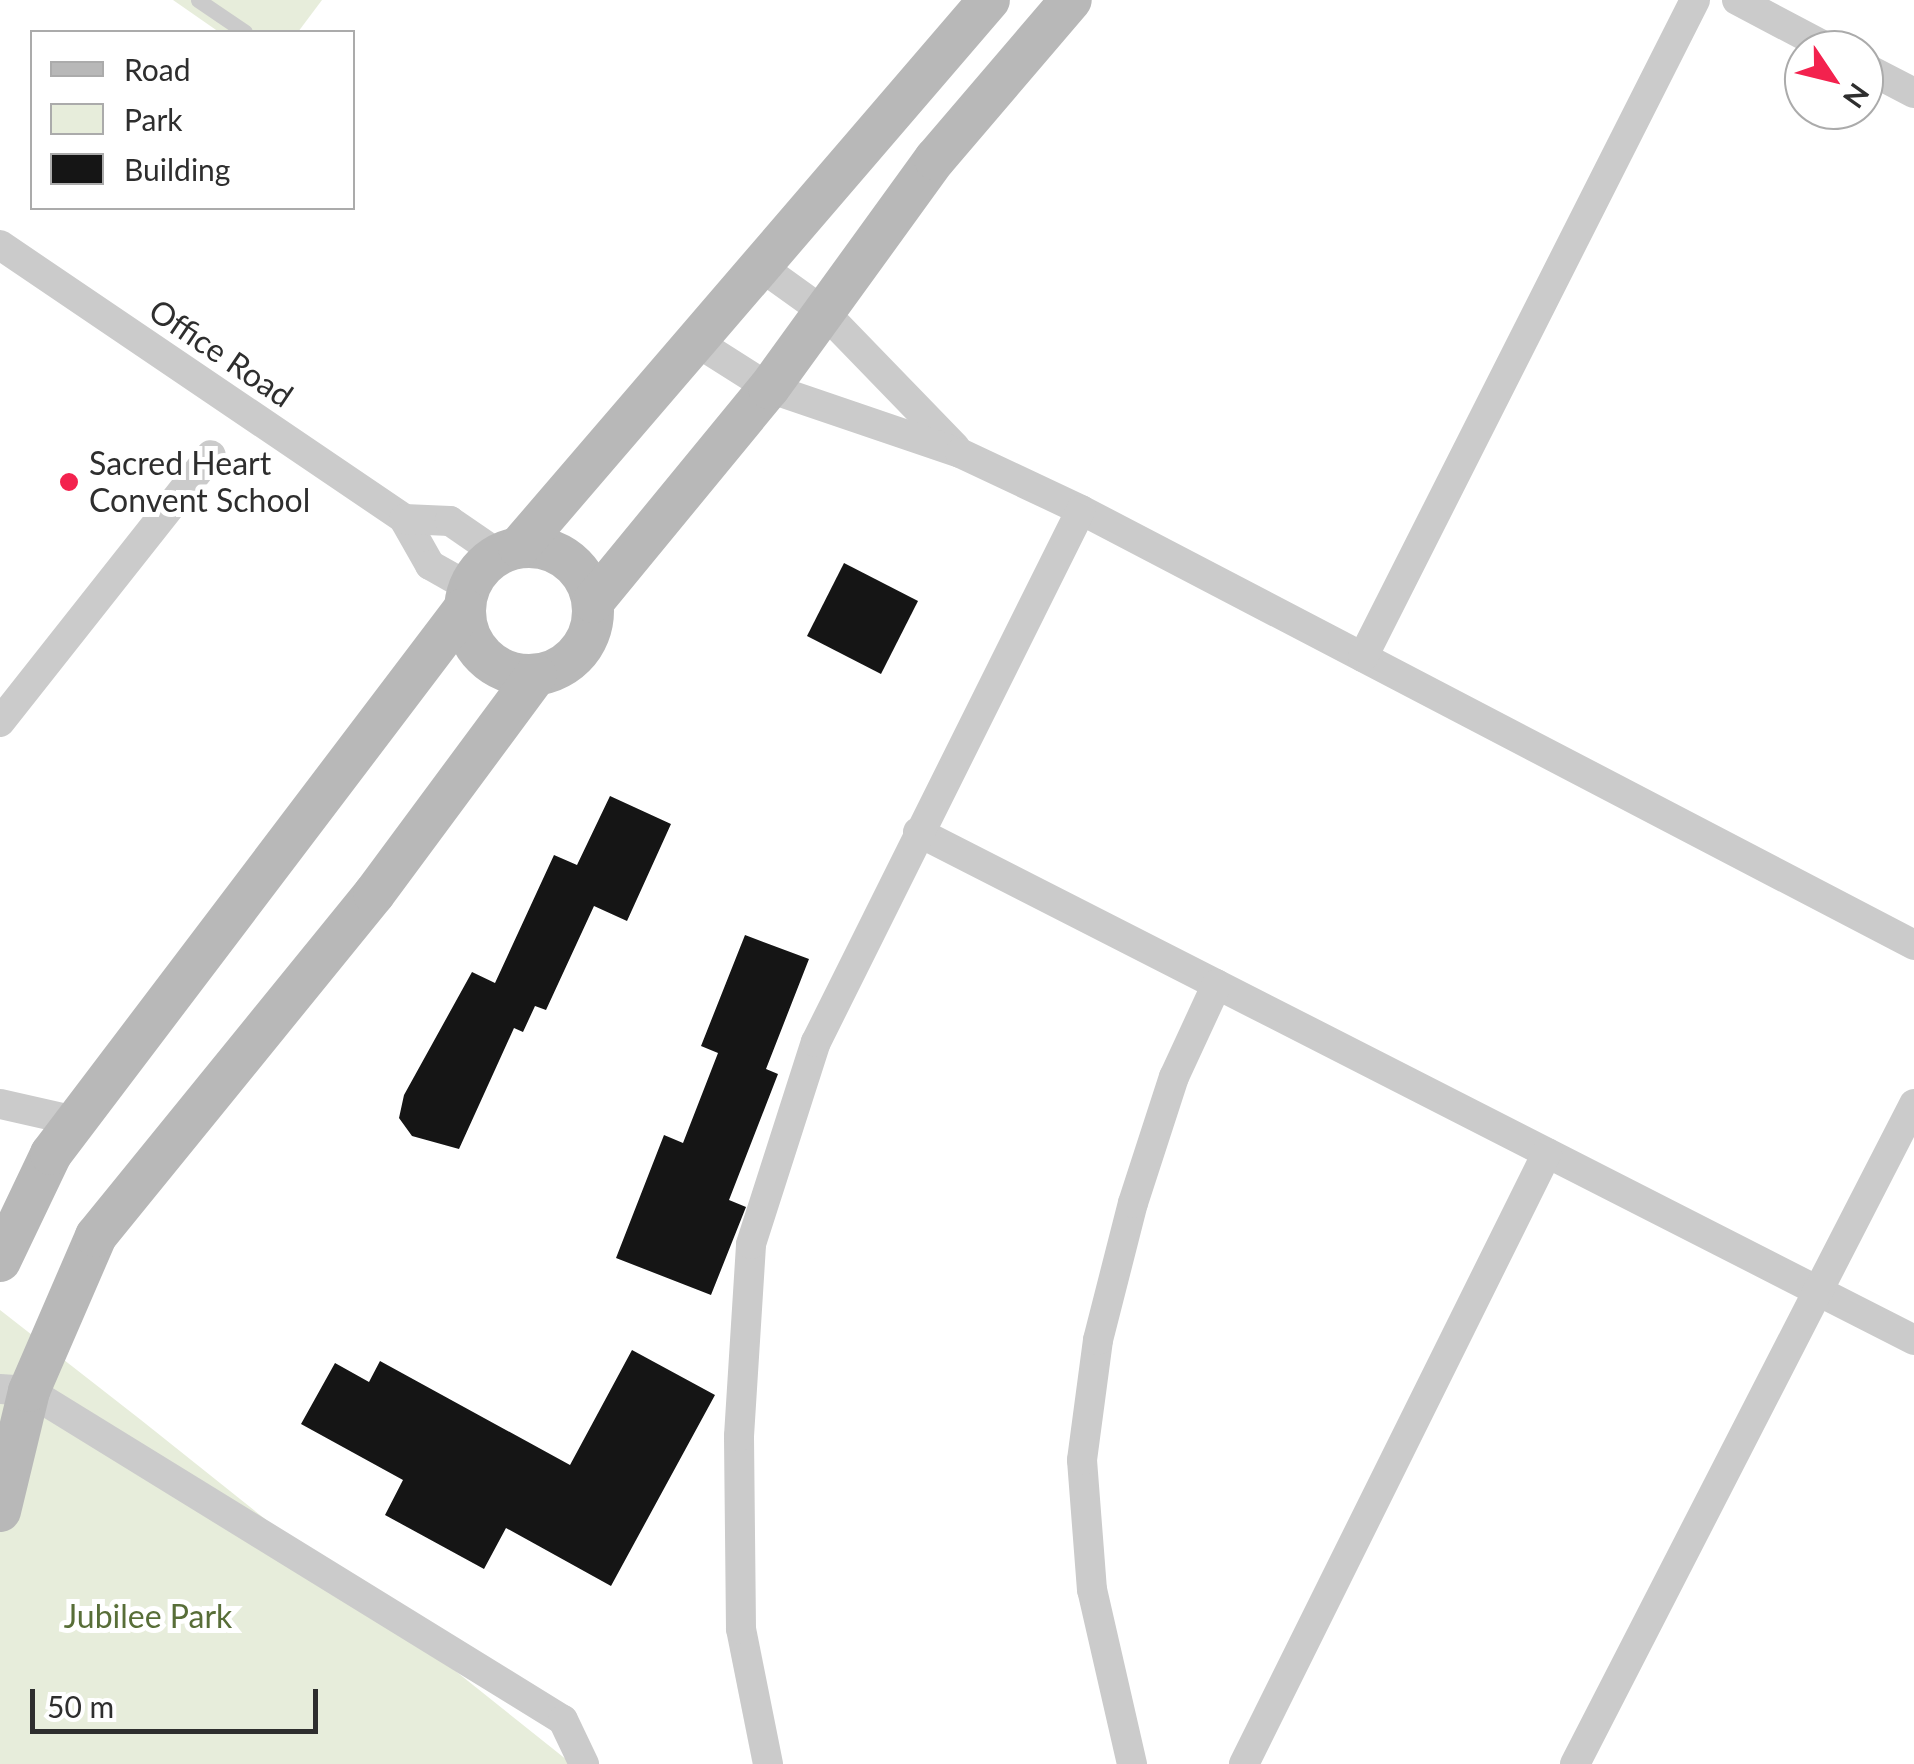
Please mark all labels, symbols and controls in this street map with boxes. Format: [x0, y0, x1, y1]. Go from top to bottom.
legend [30, 30, 355, 210]
north arrow [1784, 30, 1884, 130]
text: Road [124, 51, 191, 87]
text: N [1837, 77, 1877, 115]
text: Park [124, 101, 183, 137]
text: Building [124, 151, 230, 187]
street label: Office Road [142, 291, 300, 415]
place label: Sacred Heart Convent School [89, 445, 310, 520]
marker: Sacred Heart Convent School [58, 471, 80, 493]
park label: Jubilee Park [64, 1597, 232, 1635]
scale bar [35, 1669, 322, 1731]
text: 50 m [47, 1688, 114, 1724]

